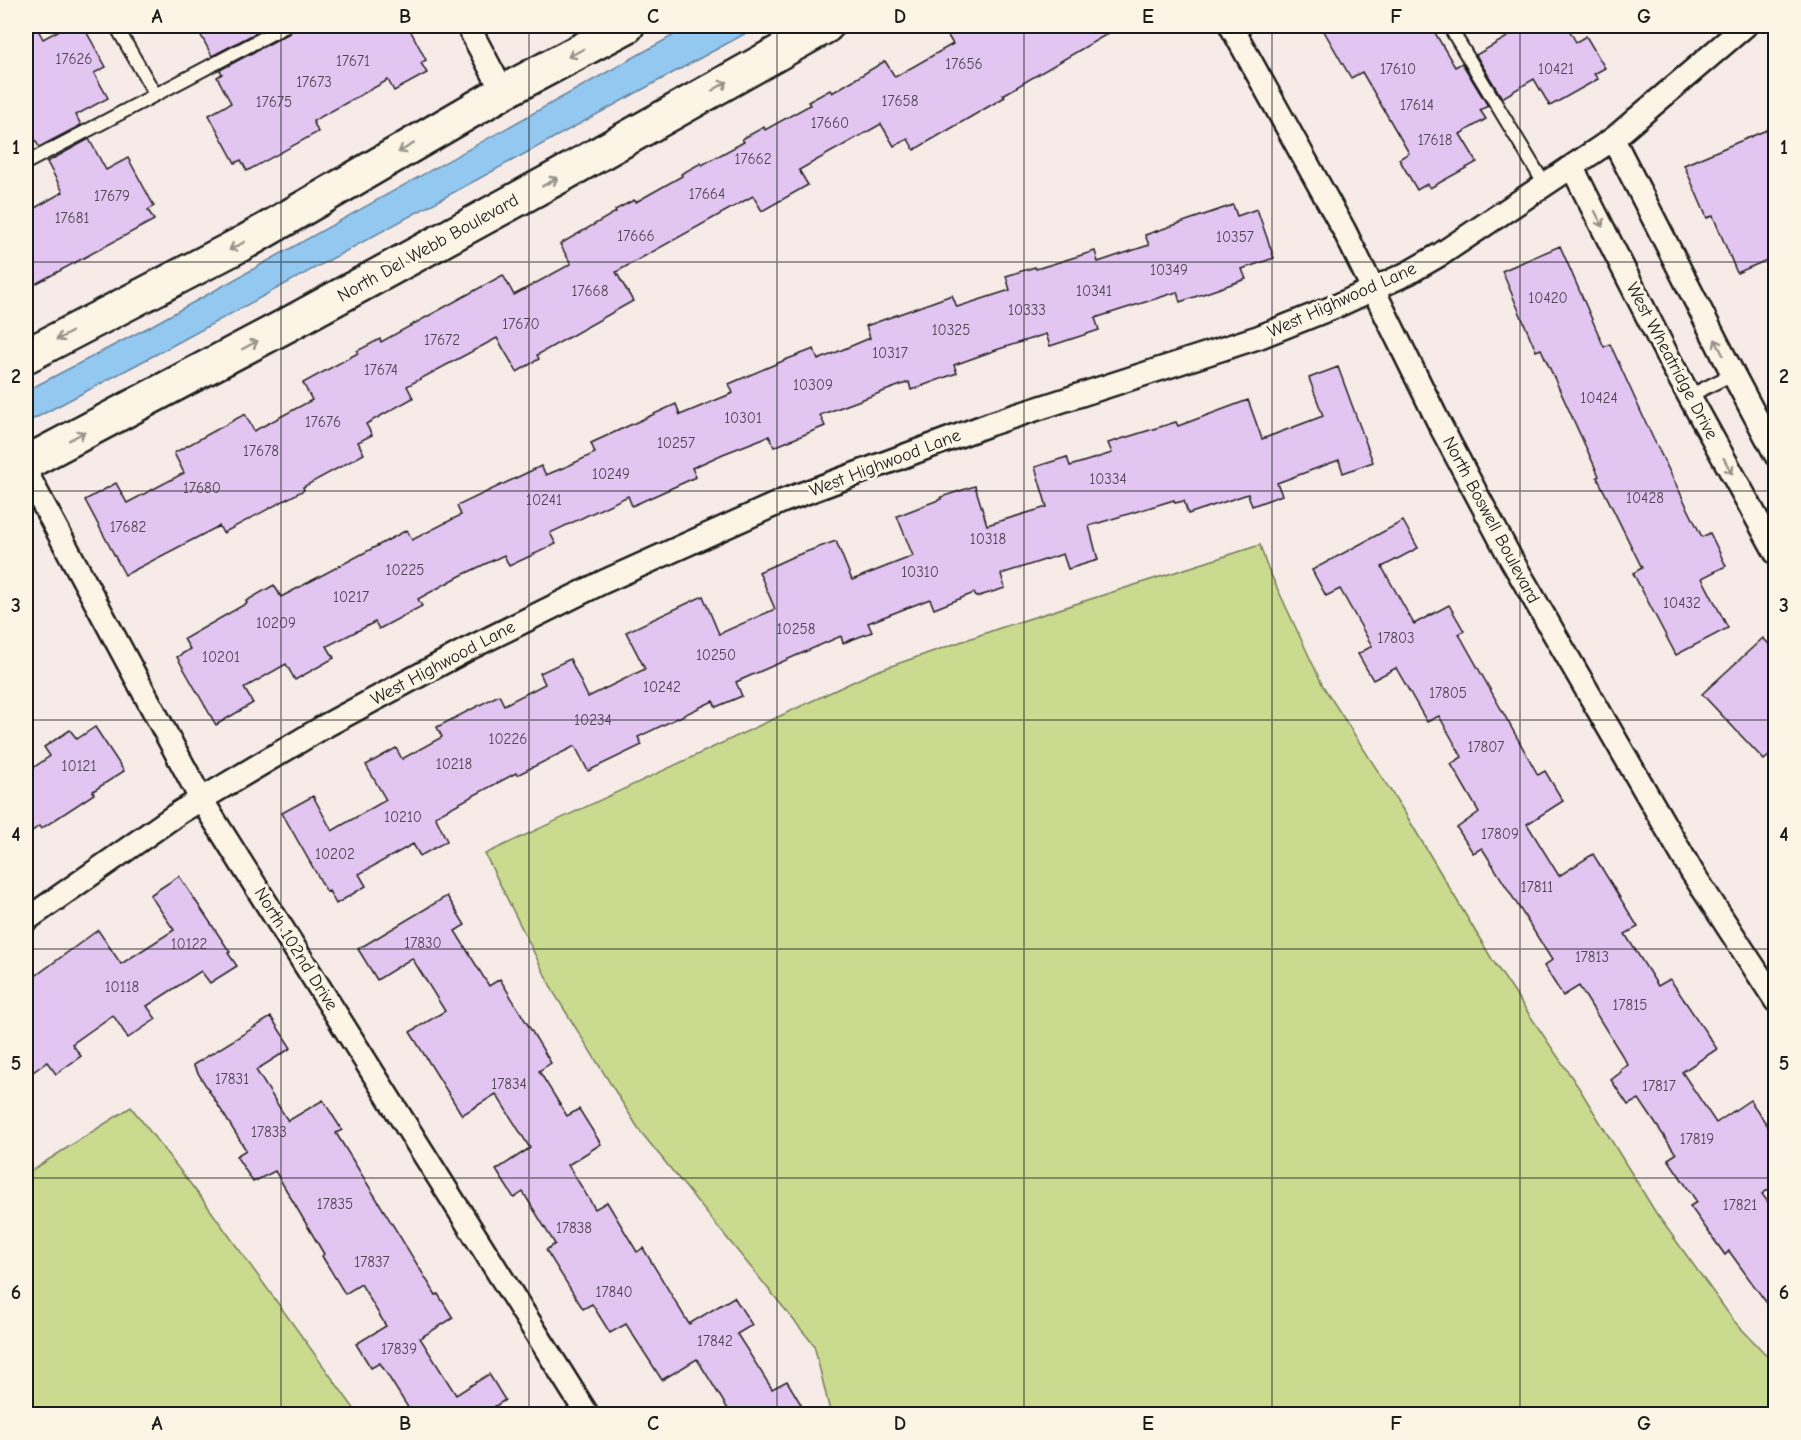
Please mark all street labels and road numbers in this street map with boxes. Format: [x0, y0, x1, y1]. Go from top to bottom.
street label: North Del Webb Boulevard [334, 189, 522, 307]
street label: West Highwood Lane [1264, 258, 1420, 342]
street label: West Wheatridge Drive [1622, 279, 1722, 443]
street label: West Highwood Lane [806, 424, 964, 502]
street label: North Boswell Boulevard [1438, 433, 1544, 607]
street label: West Highwood Lane [367, 616, 519, 710]
street label: North 102nd Drive [250, 884, 342, 1014]

